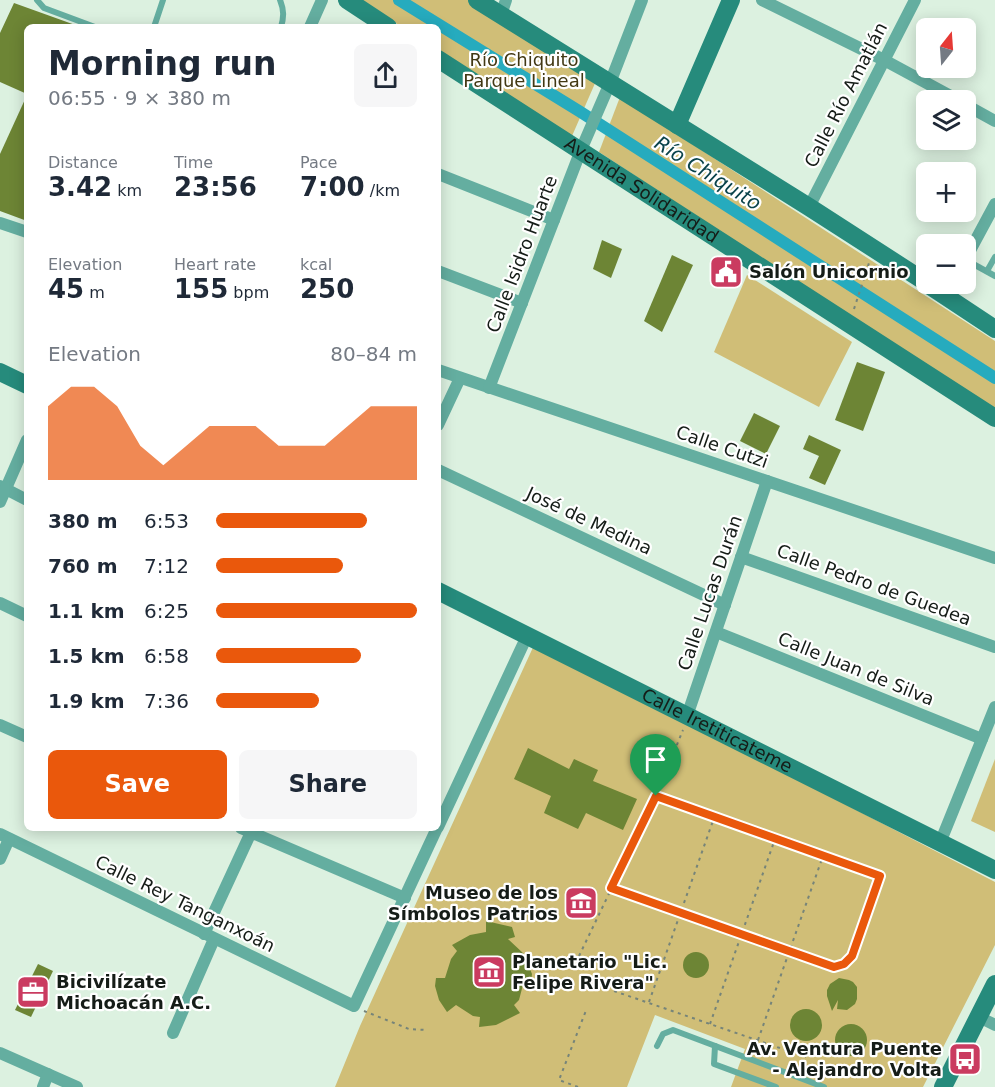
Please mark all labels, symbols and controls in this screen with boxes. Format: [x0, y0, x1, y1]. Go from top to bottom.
north arrow [916, 18, 976, 78]
map controls [916, 18, 976, 294]
street label: Calle Río Amatlán [800, 19, 891, 171]
text: Morning run [48, 44, 276, 83]
button: share [354, 44, 417, 107]
park label: Río Chiquito Parque Lineal [463, 49, 585, 91]
text: 06:55 · 9 × 380 m [48, 86, 231, 110]
button: layers [916, 90, 976, 150]
water label: Río Chiquito [650, 131, 766, 215]
street label: Avenida Solidaridad [561, 132, 723, 247]
text: Distance [48, 153, 118, 172]
text: Time [174, 153, 213, 172]
text: Pace [300, 153, 337, 172]
button: + [916, 162, 976, 222]
text: 3.42 [48, 172, 112, 202]
text: 23:56 [174, 172, 257, 202]
text: 7:00 [300, 172, 365, 202]
street label: Calle Isidro Huarte [482, 172, 561, 335]
text: km [112, 181, 142, 200]
text: /km [365, 181, 400, 200]
button: − [916, 234, 976, 294]
public building icon: Salón Unicornio [708, 254, 744, 290]
text: Elevation [48, 255, 122, 274]
text: Heart rate [174, 255, 256, 274]
text: kcal [300, 255, 332, 274]
place label: Salón Unicornio [749, 261, 909, 282]
text: 45 [48, 274, 84, 304]
text: 155 [174, 274, 228, 304]
text: 250 [300, 274, 354, 304]
text: m [84, 283, 105, 302]
text: bpm [228, 283, 269, 302]
text: Elevation [48, 342, 141, 366]
text: 80–84 m [330, 342, 417, 366]
street label: Calle Cutzi [673, 421, 771, 472]
street label: José de Medina [522, 482, 655, 559]
text: 380 m [48, 509, 118, 533]
text: 6:53 [144, 509, 189, 533]
street label: Calle Lucas Durán [673, 513, 746, 673]
street label: Calle Pedro de Guedea [774, 540, 974, 629]
text: 760 m [48, 554, 118, 578]
text: 7:12 [144, 554, 189, 578]
text: 1.1 km [48, 599, 125, 623]
text: 6:25 [144, 599, 189, 623]
street label: Calle Juan de Silva [775, 628, 937, 709]
text: 1.5 km [48, 644, 125, 668]
text: 6:58 [144, 644, 189, 668]
street label: Calle Iretiticateme [638, 684, 796, 777]
text: 1.9 km [48, 689, 125, 713]
text: 7:36 [144, 689, 189, 713]
pin [630, 734, 681, 796]
icon: arrive [639, 743, 672, 776]
button: Save [48, 750, 227, 819]
button: Share [239, 750, 417, 819]
street label: Calle Rey Tanganxoán [92, 851, 279, 956]
place label: Museo de los Símbolos Patrios [388, 882, 558, 924]
museum icon: Museo de los Símbolos Patrios [563, 885, 599, 921]
place label: Planetario "Lic. Felipe Rivera" [512, 951, 668, 993]
museum icon: Planetario "Lic. Felipe Rivera" [471, 954, 507, 990]
place label: Bicivilízate Michoacán A.C. [56, 971, 211, 1013]
office icon: Bicivilízate Michoacán A.C. [15, 974, 51, 1010]
place label: Av. Ventura Puente - Alejandro Volta [747, 1038, 942, 1080]
bus stop icon: Av. Ventura Puente - Alejandro Volta [947, 1041, 983, 1077]

